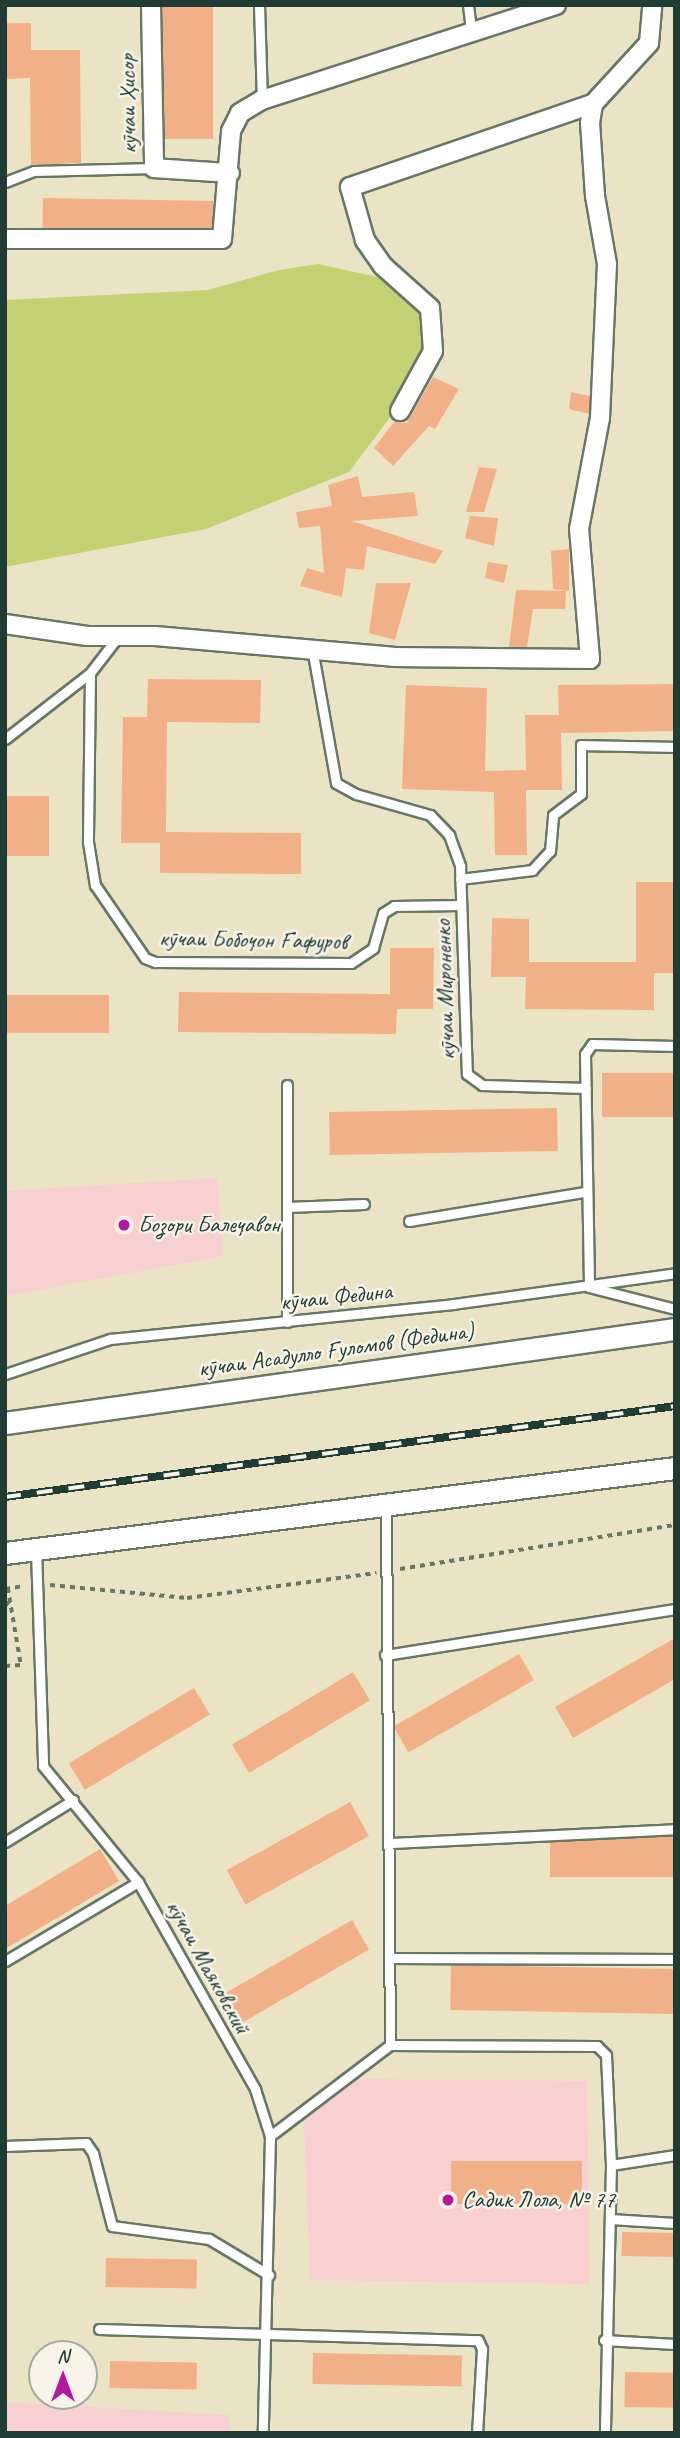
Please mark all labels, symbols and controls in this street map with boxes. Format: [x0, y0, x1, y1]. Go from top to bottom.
street label: кӯчаи Ҳисор [113, 54, 143, 154]
street label: кӯчаи Мироненко [428, 919, 462, 1061]
street label: кӯчаи Бобоҷон Ғафуров [158, 924, 348, 956]
place label: Бозори Балеҷавон [138, 1211, 280, 1239]
marker: Бозори Балеҷавон [116, 1217, 132, 1233]
street label: кӯчаи Федина [278, 1277, 394, 1317]
street label: кӯчаи Асадулло Ғуломов (Федина) [196, 1316, 476, 1384]
street label: кӯчаи Маяковский [159, 1895, 257, 2039]
place label: Садик Лола, № 77 [462, 2186, 616, 2214]
marker: Садик Лола, № 77 [440, 2192, 456, 2208]
north arrow [28, 2340, 98, 2410]
text: N [57, 2344, 69, 2368]

